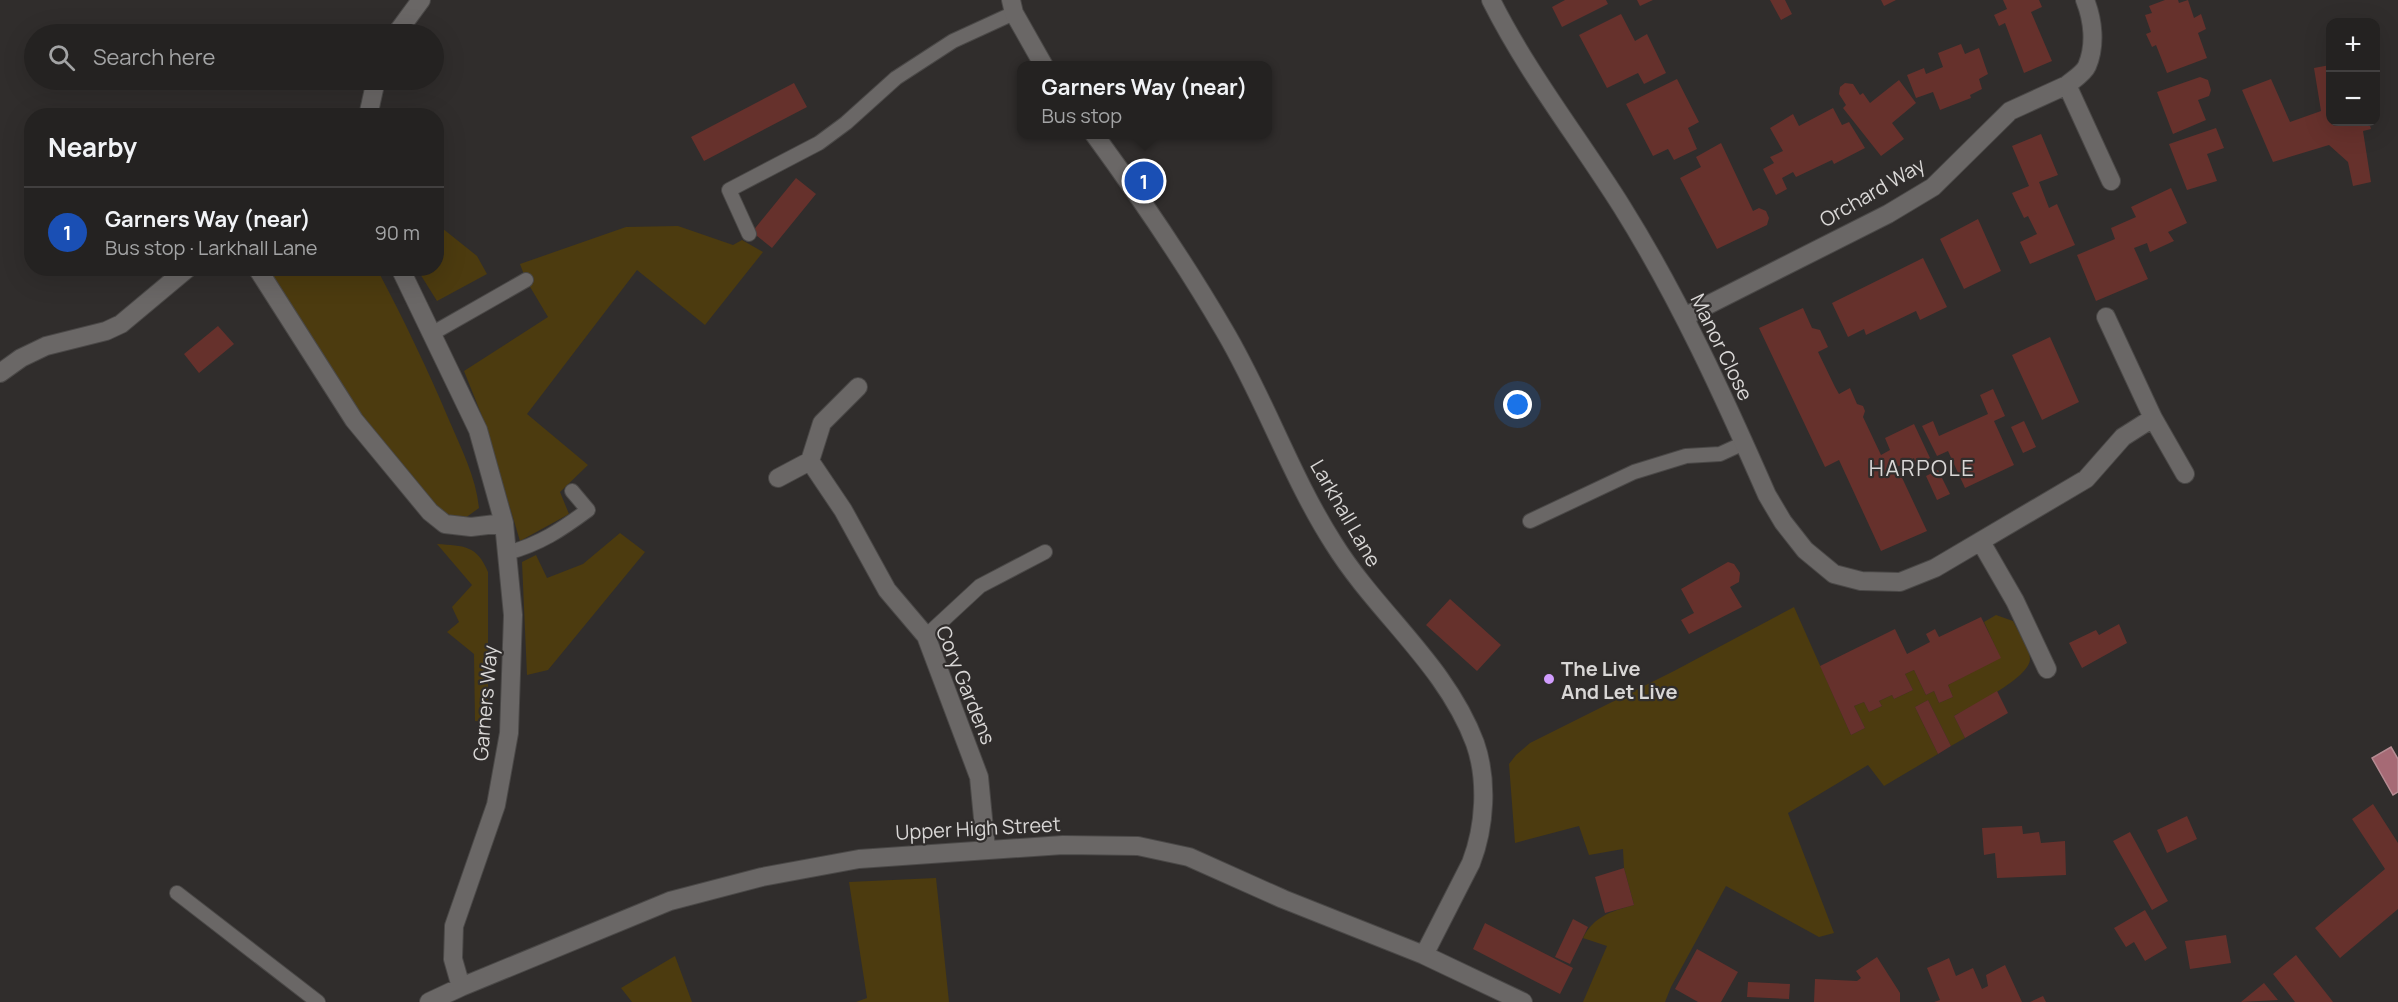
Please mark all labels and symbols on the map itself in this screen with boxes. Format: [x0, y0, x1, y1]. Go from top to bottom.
street label: Orchard Way [1814, 151, 1930, 233]
pin: 1 [1124, 158, 1164, 204]
street label: Manor Close [1685, 289, 1759, 405]
your location [1503, 390, 1532, 419]
district label: HARPOLE [1869, 453, 1975, 483]
street label: Larkhall Lane [1304, 454, 1388, 572]
street label: Cory Gardens [930, 622, 1002, 748]
street label: Garners Way [466, 644, 504, 762]
place label: The Live And Let Live [1561, 655, 1677, 705]
marker: The Live And Let Live [1542, 672, 1556, 686]
street label: Upper High Street [895, 810, 1061, 846]

